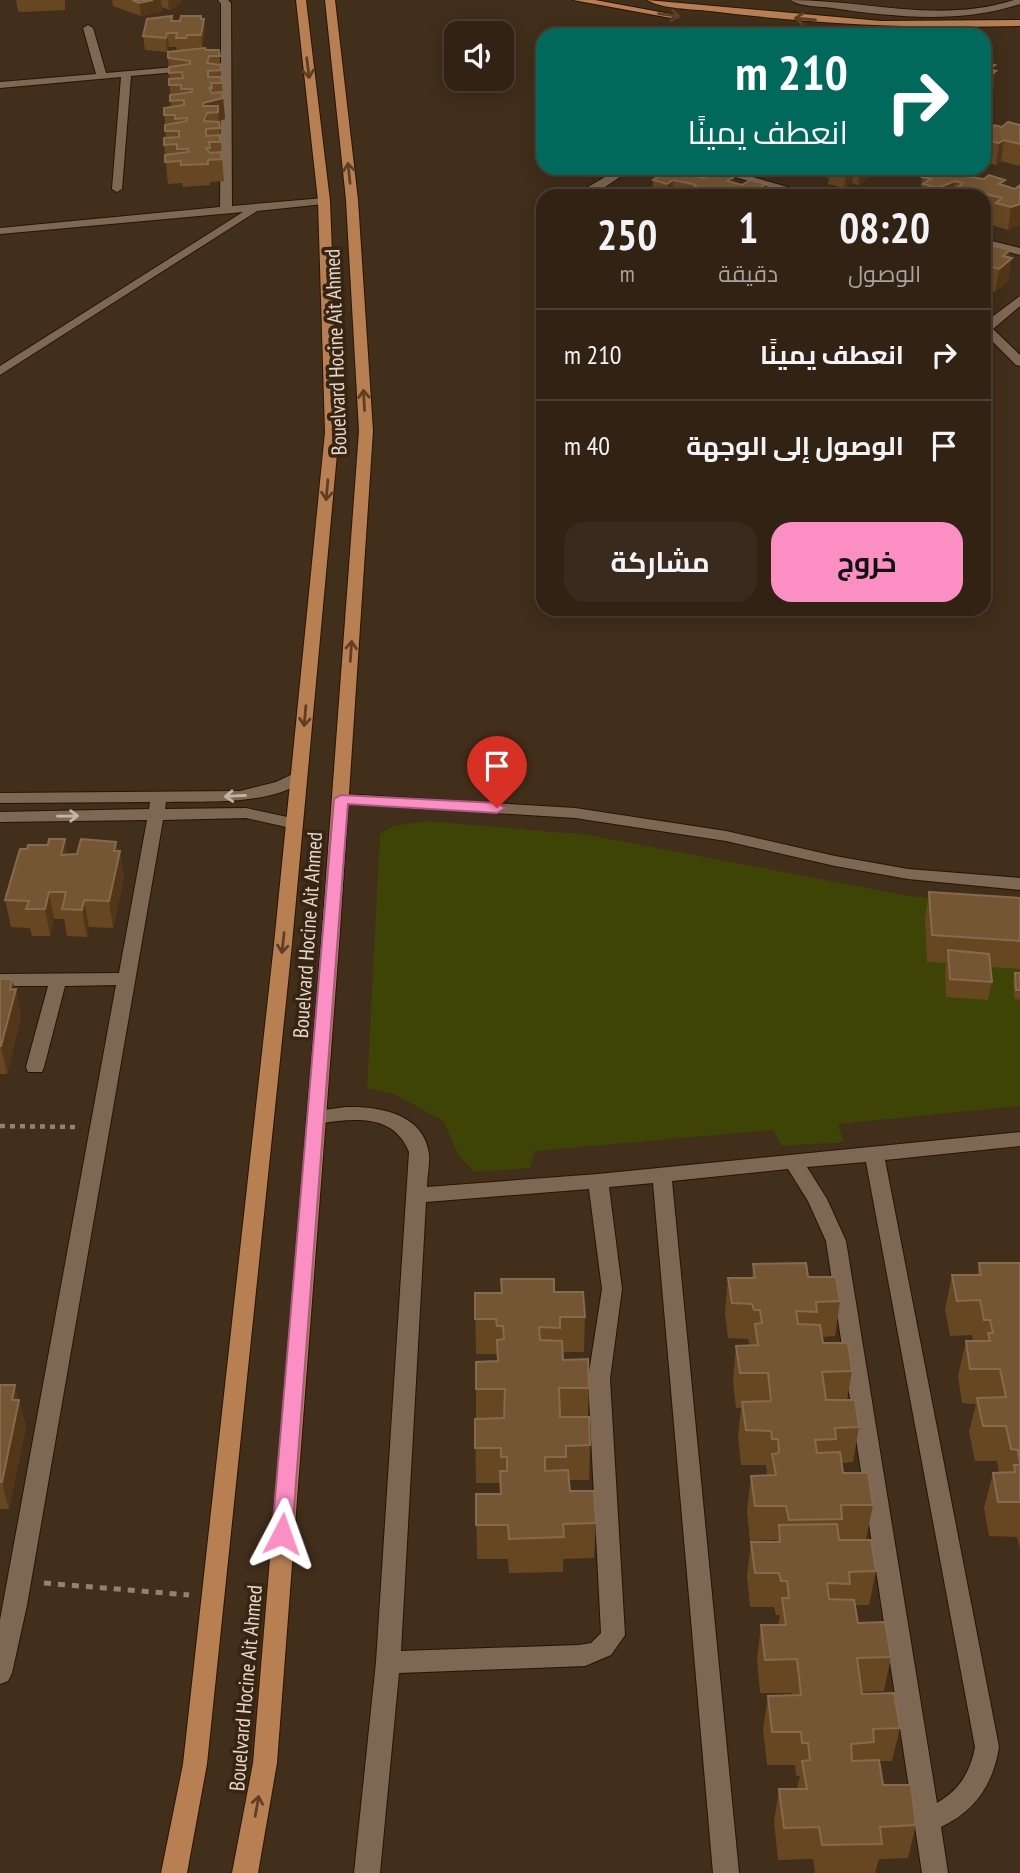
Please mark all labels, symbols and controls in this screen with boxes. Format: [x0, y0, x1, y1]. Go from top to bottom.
one-way arrow [657, 8, 680, 21]
one-way arrow [794, 12, 817, 25]
map controls [444, 21, 514, 91]
button: sound [444, 21, 514, 91]
text: 210 m [735, 40, 848, 104]
one-way arrow [302, 56, 315, 79]
icon: right [872, 56, 963, 147]
text: انعطف يمينًا [688, 111, 848, 153]
one-way arrow [343, 162, 356, 185]
text: 1 [738, 200, 758, 255]
text: 08:20 [839, 200, 930, 255]
text: 250 [597, 207, 657, 262]
street label: Bouelvard Hocine Ait Ahmed [318, 248, 353, 456]
text: m [620, 259, 635, 288]
text: دقيقة [718, 259, 778, 288]
text: الوصول [848, 259, 921, 288]
icon: right [925, 336, 963, 374]
text: 210 m [564, 338, 622, 371]
text: انعطف يمينًا [760, 338, 904, 371]
one-way arrow [357, 389, 370, 412]
icon: arrive [925, 427, 963, 465]
text: 40 m [564, 429, 610, 462]
text: الوصول إلى الوجهة [686, 429, 904, 462]
one-way arrow [320, 478, 333, 501]
button: مشاركة [564, 522, 757, 602]
button: خروج [771, 522, 963, 602]
one-way arrow [345, 641, 358, 663]
one-way arrow [298, 705, 311, 727]
pin [467, 736, 527, 808]
icon: arrive [478, 747, 516, 785]
one-way arrow [224, 789, 247, 802]
one-way arrow [56, 809, 79, 822]
street label: Bouelvard Hocine Ait Ahmed [287, 831, 328, 1039]
one-way arrow [276, 931, 289, 954]
position arrow [245, 1497, 319, 1571]
street label: Bouelvard Hocine Ait Ahmed [223, 1584, 268, 1792]
one-way arrow [251, 1795, 264, 1818]

